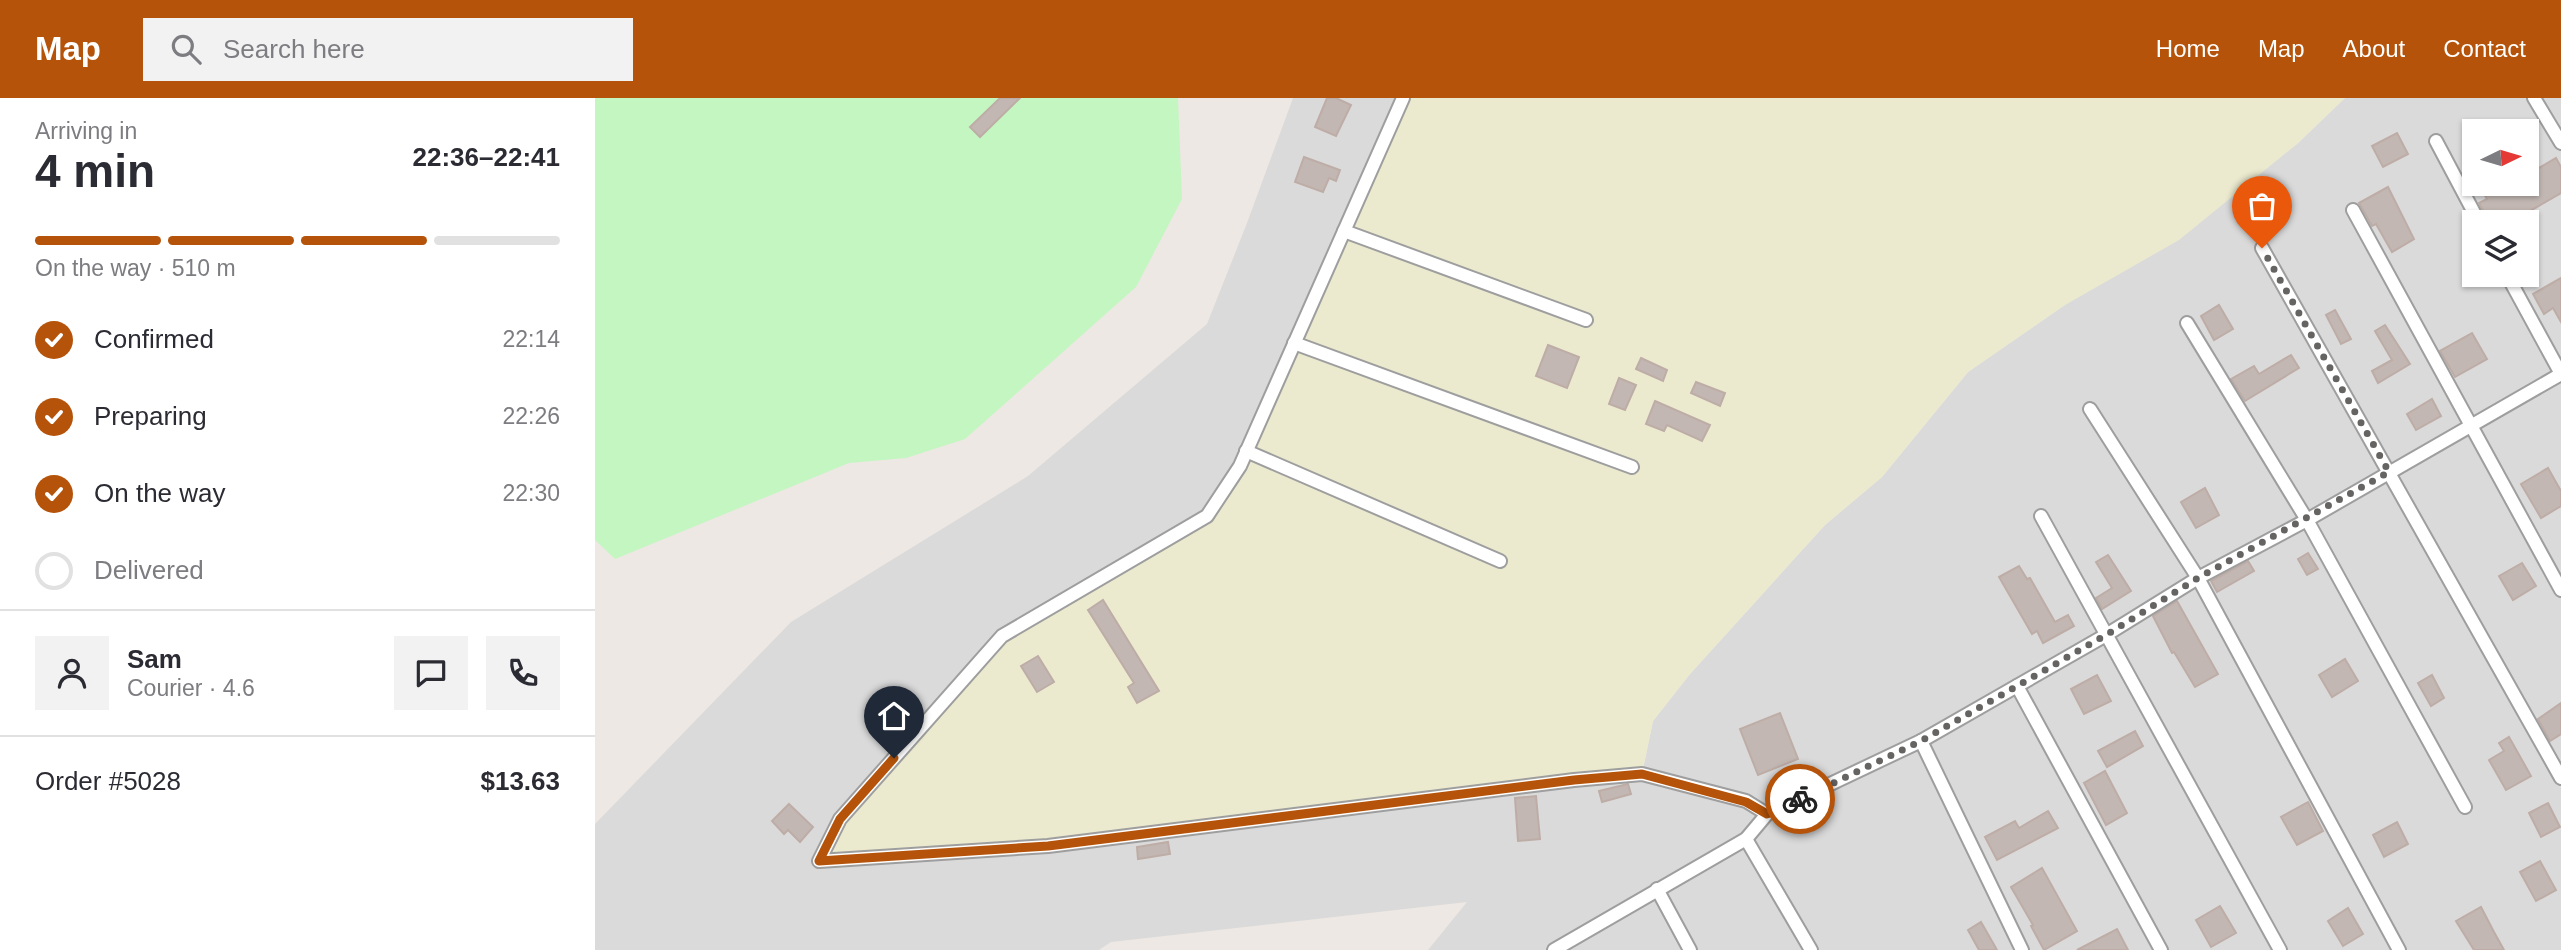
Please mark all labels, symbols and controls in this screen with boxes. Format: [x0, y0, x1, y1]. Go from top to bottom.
search box [143, 18, 633, 81]
text: Map [35, 30, 101, 67]
icon: search [167, 30, 205, 68]
text: Search here [223, 34, 365, 64]
text: Home [2156, 35, 2220, 62]
text: Map [2258, 35, 2305, 62]
text: About [2343, 35, 2405, 62]
text: Contact [2443, 35, 2526, 62]
text: Arriving in [35, 118, 137, 144]
north arrow [2462, 119, 2539, 196]
map controls [2462, 119, 2539, 287]
text: 22:36–22:41 [413, 142, 560, 172]
text: 4 min [35, 145, 155, 197]
pin [2232, 176, 2292, 248]
icon: bag [2243, 187, 2281, 225]
button: layers [2462, 210, 2539, 287]
text: On the way · 510 m [35, 255, 236, 281]
icon: check [35, 321, 73, 359]
text: Confirmed [94, 324, 214, 354]
text: 22:14 [502, 326, 560, 352]
icon: check [35, 398, 73, 436]
text: Preparing [94, 401, 207, 431]
text: 22:26 [502, 403, 560, 429]
icon: check [35, 475, 73, 513]
text: On the way [94, 478, 226, 508]
text: 22:30 [502, 480, 560, 506]
text: Delivered [94, 555, 204, 585]
button: person [35, 636, 109, 710]
button: chat [394, 636, 468, 710]
button: phone [486, 636, 560, 710]
text: Sam [127, 644, 182, 674]
text: Courier · 4.6 [127, 675, 255, 701]
pin [864, 686, 924, 758]
icon: home [875, 697, 913, 735]
courier [1765, 764, 1835, 834]
text: Order #5028 [35, 766, 181, 796]
text: $13.63 [480, 766, 560, 796]
icon: bike [1781, 780, 1819, 818]

